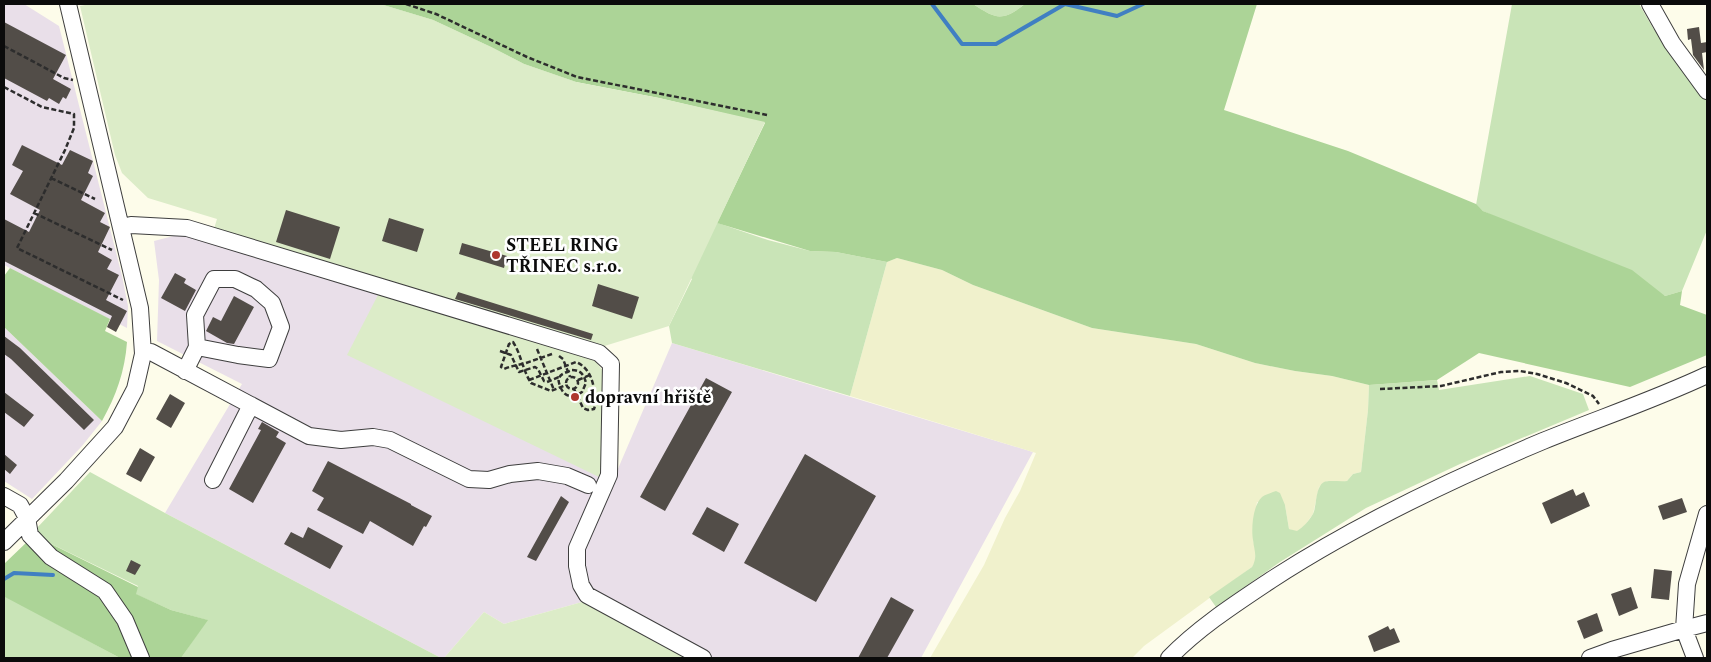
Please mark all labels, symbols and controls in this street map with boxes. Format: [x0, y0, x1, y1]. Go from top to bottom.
place label: STEEL RING TŘINEC s.r.o. [506, 232, 622, 280]
marker: STEEL RING TŘINEC s.r.o. [490, 249, 502, 261]
place label: dopravní hřiště [585, 384, 712, 411]
marker: dopravní hřiště [569, 391, 581, 403]

